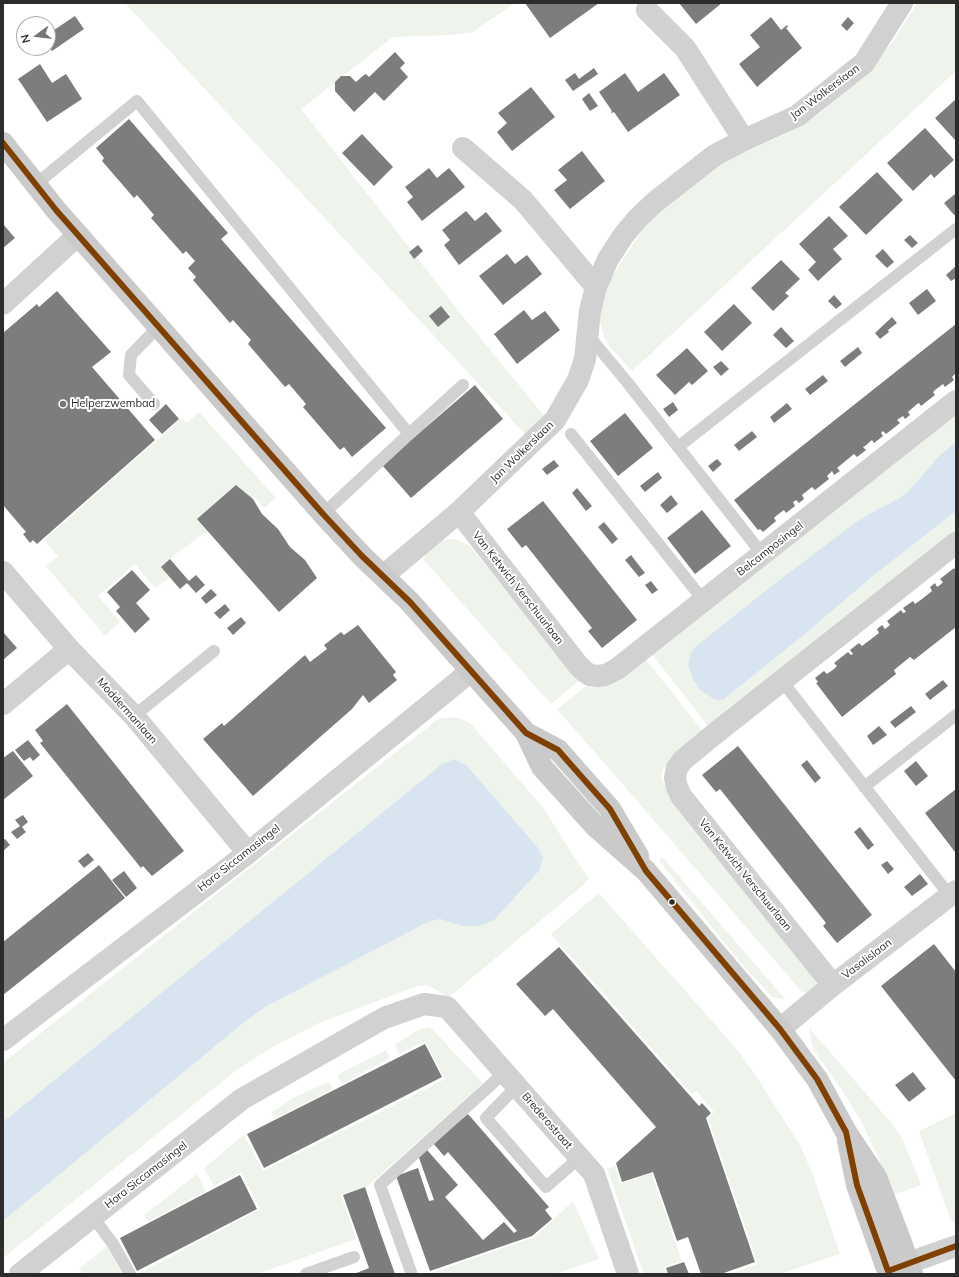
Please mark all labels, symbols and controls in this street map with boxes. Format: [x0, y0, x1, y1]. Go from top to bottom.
north arrow [16, 16, 56, 56]
text: N [18, 33, 33, 45]
street label: Jan Wolkerslaan [788, 62, 862, 122]
place label: Helperzwembad [71, 397, 155, 411]
marker: Helperzwembad [58, 399, 68, 409]
street label: Jan Wolkerslaan [487, 418, 557, 486]
street label: Belcamposingel [734, 519, 806, 579]
street label: Van Ketwich Verschuurlaan [470, 529, 566, 647]
street label: Moddermanlaan [94, 675, 160, 747]
street label: Van Ketwich Verschuurlaan [696, 816, 794, 934]
street label: Hora Siccamasingel [195, 822, 283, 894]
unlabelled marker [667, 897, 677, 907]
street label: Vasalislaan [840, 936, 894, 982]
street label: Brederostraat [519, 1090, 575, 1152]
street label: Hora Siccamasingel [102, 1139, 190, 1211]

